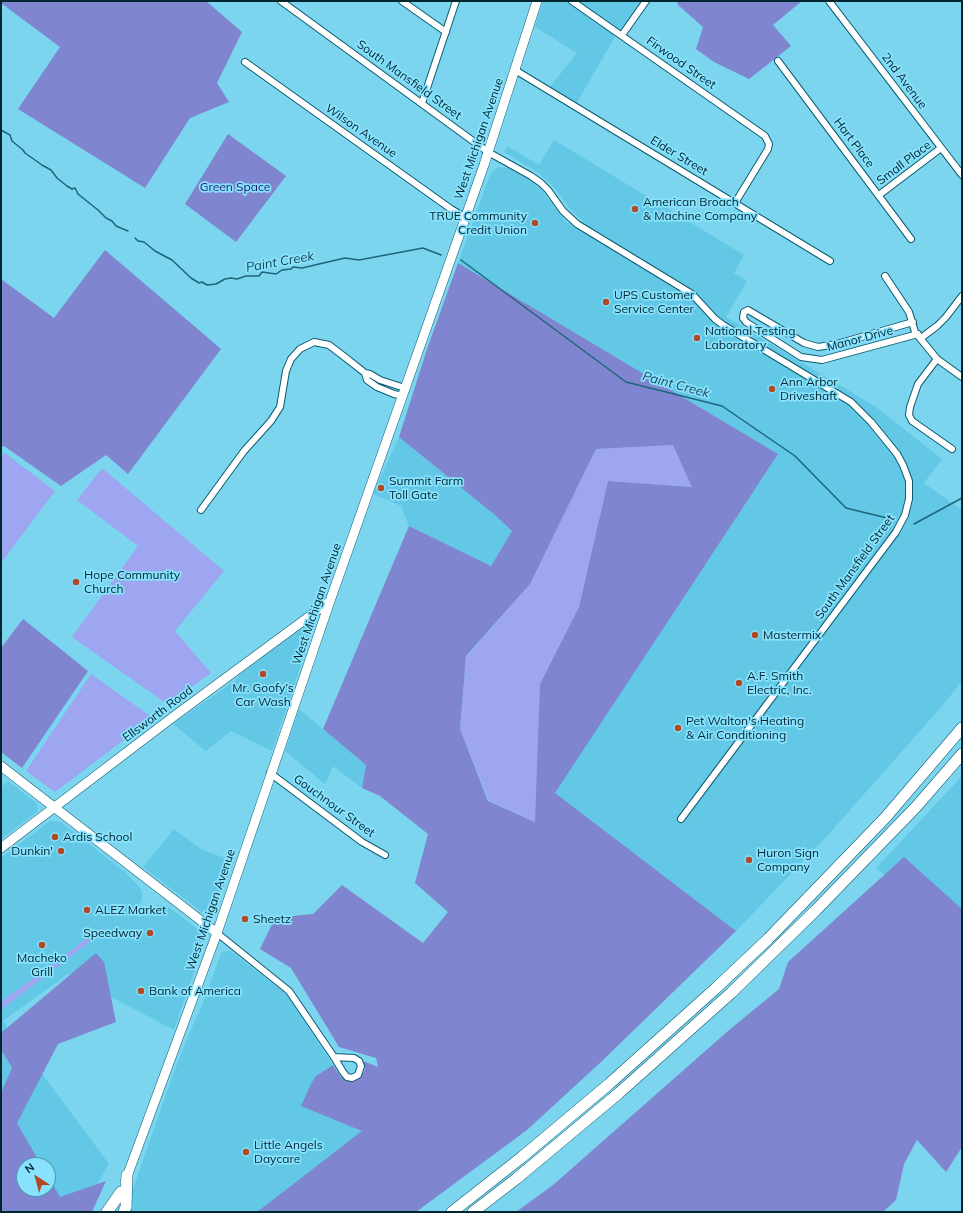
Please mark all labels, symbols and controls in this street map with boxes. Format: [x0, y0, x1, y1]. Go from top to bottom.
street label: Firwood Street [643, 34, 719, 92]
street label: South Mansfield Street [354, 37, 464, 123]
street label: 2nd Avenue [878, 50, 930, 112]
street label: West Michigan Avenue [451, 76, 507, 202]
street label: Wilson Avenue [323, 101, 399, 161]
street label: Hart Place [831, 115, 877, 171]
street label: Elder Street [648, 133, 710, 179]
street label: Small Place [874, 138, 934, 188]
park label: Green Space [200, 180, 270, 194]
place label: American Broach & Machine Company [643, 195, 757, 223]
marker: American Broach & Machine Company [630, 204, 640, 214]
place label: TRUE Community Credit Union [429, 209, 527, 237]
marker: TRUE Community Credit Union [530, 218, 540, 228]
water label: Paint Creek [245, 248, 315, 276]
place label: UPS Customer Service Center [614, 288, 694, 316]
marker: UPS Customer Service Center [601, 297, 611, 307]
street label: Manor Drive [825, 323, 895, 355]
place label: National Testing Laboratory [705, 324, 795, 352]
marker: National Testing Laboratory [692, 333, 702, 343]
water label: Paint Creek [641, 369, 711, 401]
place label: Ann Arbor Driveshaft [780, 375, 838, 403]
marker: Ann Arbor Driveshaft [767, 384, 777, 394]
place label: Summit Farm Toll Gate [389, 474, 463, 502]
marker: Summit Farm Toll Gate [376, 483, 386, 493]
street label: South Mansfield Street [812, 512, 898, 622]
street label: West Michigan Avenue [289, 541, 345, 667]
place label: Hope Community Church [84, 568, 180, 596]
marker: Hope Community Church [71, 577, 81, 587]
place label: Mastermix [763, 628, 821, 642]
marker: Mastermix [750, 630, 760, 640]
marker: Mr. Goofy’s Car Wash [258, 669, 268, 679]
place label: A.F. Smith Electric, Inc. [747, 669, 812, 697]
marker: A.F. Smith Electric, Inc. [734, 678, 744, 688]
place label: Mr. Goofy’s Car Wash [232, 681, 294, 709]
street label: Ellsworth Road [120, 683, 196, 745]
place label: Pet Walton's Heating & Air Conditioning [686, 714, 804, 742]
marker: Pet Walton's Heating & Air Conditioning [673, 723, 683, 733]
street label: Gouchnour Street [291, 772, 377, 840]
place label: Ardis School [63, 830, 132, 844]
marker: Ardis School [50, 832, 60, 842]
place label: Dunkin' [11, 844, 53, 858]
marker: Dunkin' [56, 846, 66, 856]
place label: Huron Sign Company [757, 846, 819, 874]
street label: West Michigan Avenue [183, 847, 239, 973]
marker: Huron Sign Company [744, 855, 754, 865]
place label: ALEZ Market [95, 903, 166, 917]
marker: ALEZ Market [82, 905, 92, 915]
place label: Sheetz [253, 912, 291, 926]
marker: Sheetz [240, 914, 250, 924]
place label: Speedway [83, 926, 142, 940]
marker: Speedway [145, 928, 155, 938]
marker: Macheko Grill [37, 940, 47, 950]
place label: Macheko Grill [17, 951, 67, 979]
place label: Bank of America [149, 984, 241, 998]
marker: Bank of America [136, 986, 146, 996]
place label: Little Angels Daycare [254, 1138, 323, 1166]
marker: Little Angels Daycare [241, 1147, 251, 1157]
north arrow [16, 1157, 56, 1197]
text: N [22, 1160, 37, 1176]

